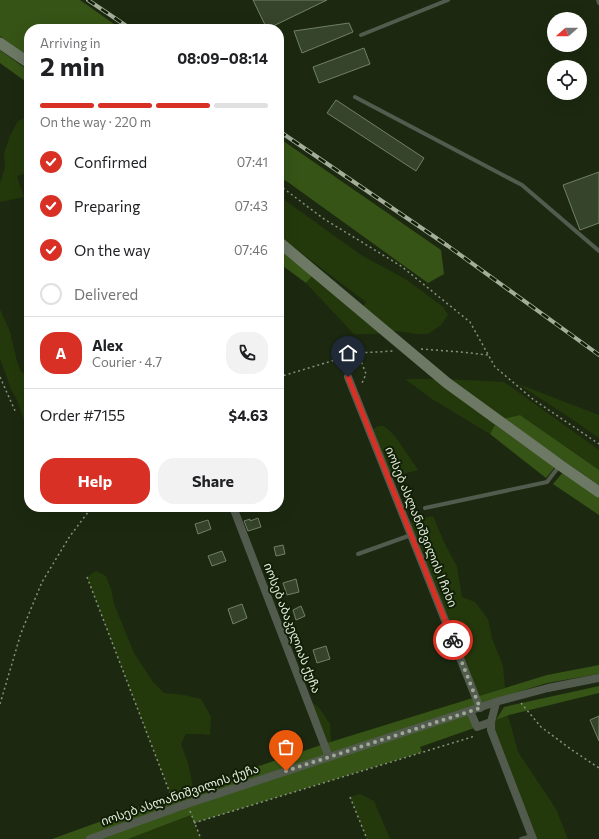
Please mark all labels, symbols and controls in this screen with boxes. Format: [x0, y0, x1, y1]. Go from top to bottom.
north arrow [547, 12, 587, 52]
map controls [547, 12, 587, 100]
text: Arriving in [40, 35, 100, 51]
text: 08:09–08:14 [177, 49, 268, 67]
text: 2 min [40, 50, 105, 81]
button: locate [547, 60, 587, 100]
text: On the way · 220 m [40, 114, 151, 130]
icon: check [40, 151, 62, 173]
text: Confirmed [74, 153, 147, 171]
text: 07:41 [237, 154, 268, 170]
icon: check [40, 195, 62, 217]
text: Preparing [74, 197, 140, 215]
text: 07:43 [234, 198, 268, 214]
icon: check [40, 239, 62, 261]
text: On the way [74, 241, 151, 259]
text: 07:46 [234, 242, 268, 258]
text: Delivered [74, 285, 138, 303]
button: phone [226, 332, 268, 374]
text: Alex [92, 336, 123, 354]
pin [331, 336, 365, 377]
icon: home [337, 342, 359, 364]
text: A [56, 344, 66, 362]
text: Courier · 4.7 [92, 354, 162, 370]
text: Order #7155 [40, 406, 125, 424]
text: $4.63 [229, 406, 268, 424]
street label: იოსებ ასლანიშვილის I ჩიხი [381, 444, 461, 610]
button: Help [40, 458, 150, 504]
button: Share [158, 458, 268, 504]
street label: იოსებ აბაკელიას ქუჩა [260, 560, 324, 696]
courier [433, 620, 473, 660]
icon: bike [442, 629, 464, 651]
pin [269, 730, 303, 771]
icon: bag [275, 736, 297, 758]
street label: იოსებ ასლანიშვილის ქუჩა [99, 760, 261, 830]

